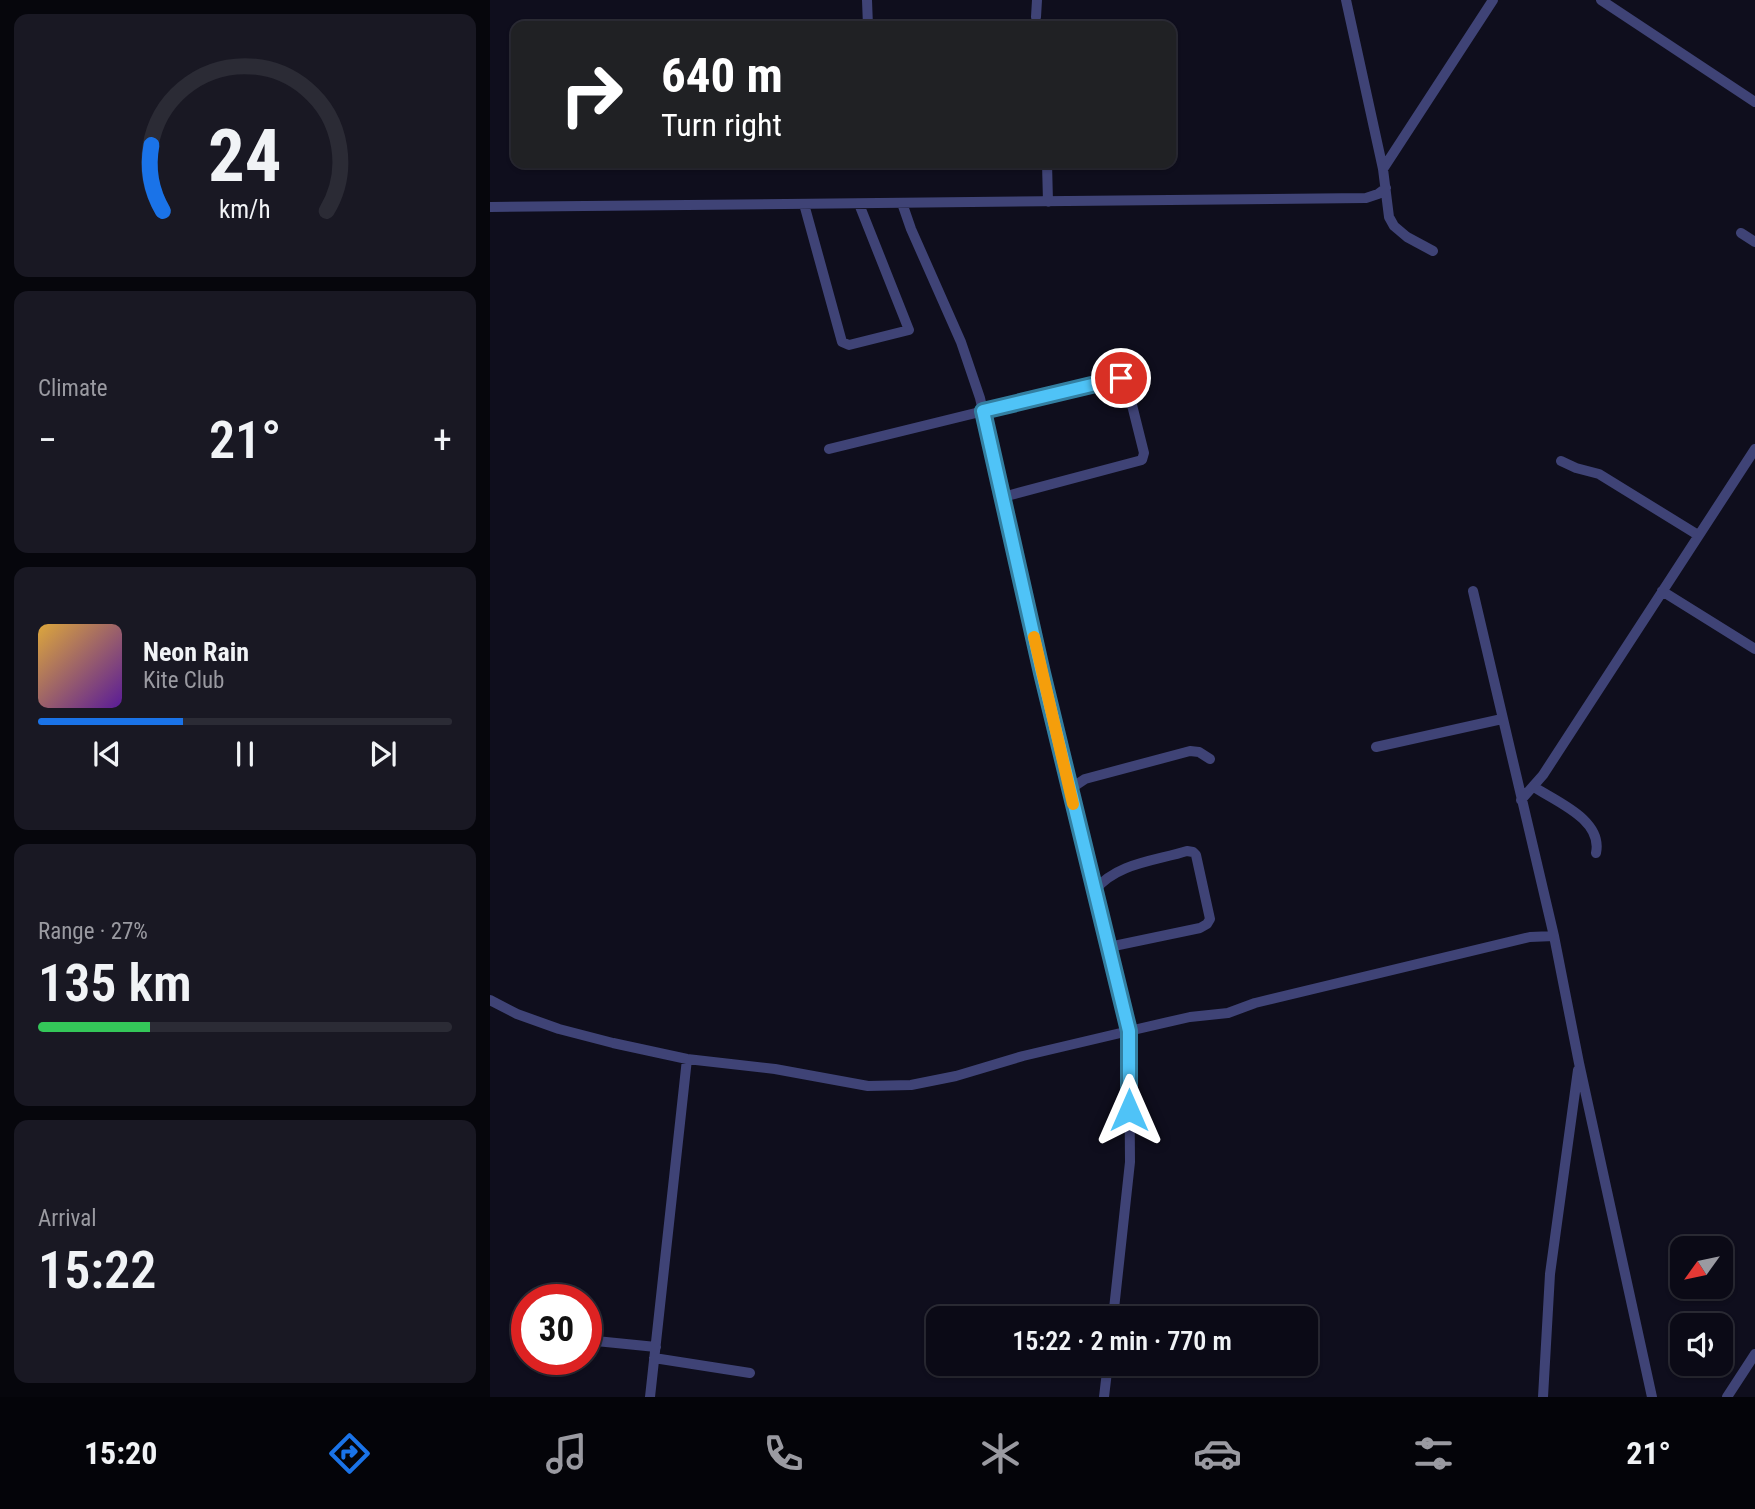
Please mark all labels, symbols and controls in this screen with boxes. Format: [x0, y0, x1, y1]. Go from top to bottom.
text: 640 m [661, 47, 783, 104]
icon: right [546, 49, 637, 140]
text: Turn right [661, 106, 782, 144]
text: 24 [208, 114, 282, 200]
text: km/h [219, 195, 271, 224]
pin [1091, 348, 1151, 408]
icon: arrive [1102, 359, 1140, 397]
text: Climate [38, 375, 108, 402]
text: 21° [209, 410, 281, 471]
text: − [38, 418, 57, 462]
text: + [433, 418, 452, 462]
text: Neon Rain [143, 637, 249, 667]
text: Kite Club [143, 667, 224, 694]
icon: previous [88, 735, 126, 773]
icon: pause [226, 735, 264, 773]
icon: next [364, 735, 402, 773]
text: Range · 27% [38, 918, 148, 945]
text: 135 km [38, 953, 192, 1014]
position arrow [1092, 1073, 1166, 1147]
text: Arrival [38, 1205, 97, 1232]
north arrow [1670, 1236, 1732, 1298]
map controls [1670, 1236, 1733, 1376]
text: 15:22 [38, 1240, 156, 1301]
speed limit sign: 30 [511, 1284, 602, 1375]
button: sound [1670, 1313, 1733, 1376]
text: 15:22 · 2 min · 770 m [1012, 1326, 1232, 1356]
icon: directions [325, 1429, 374, 1478]
icon: music [542, 1429, 591, 1478]
icon: phone [759, 1429, 808, 1478]
icon: climate [976, 1429, 1025, 1478]
icon: car [1193, 1429, 1242, 1478]
icon: filters [1409, 1429, 1458, 1478]
text: 15:20 [84, 1434, 157, 1472]
text: 21° [1626, 1434, 1671, 1472]

